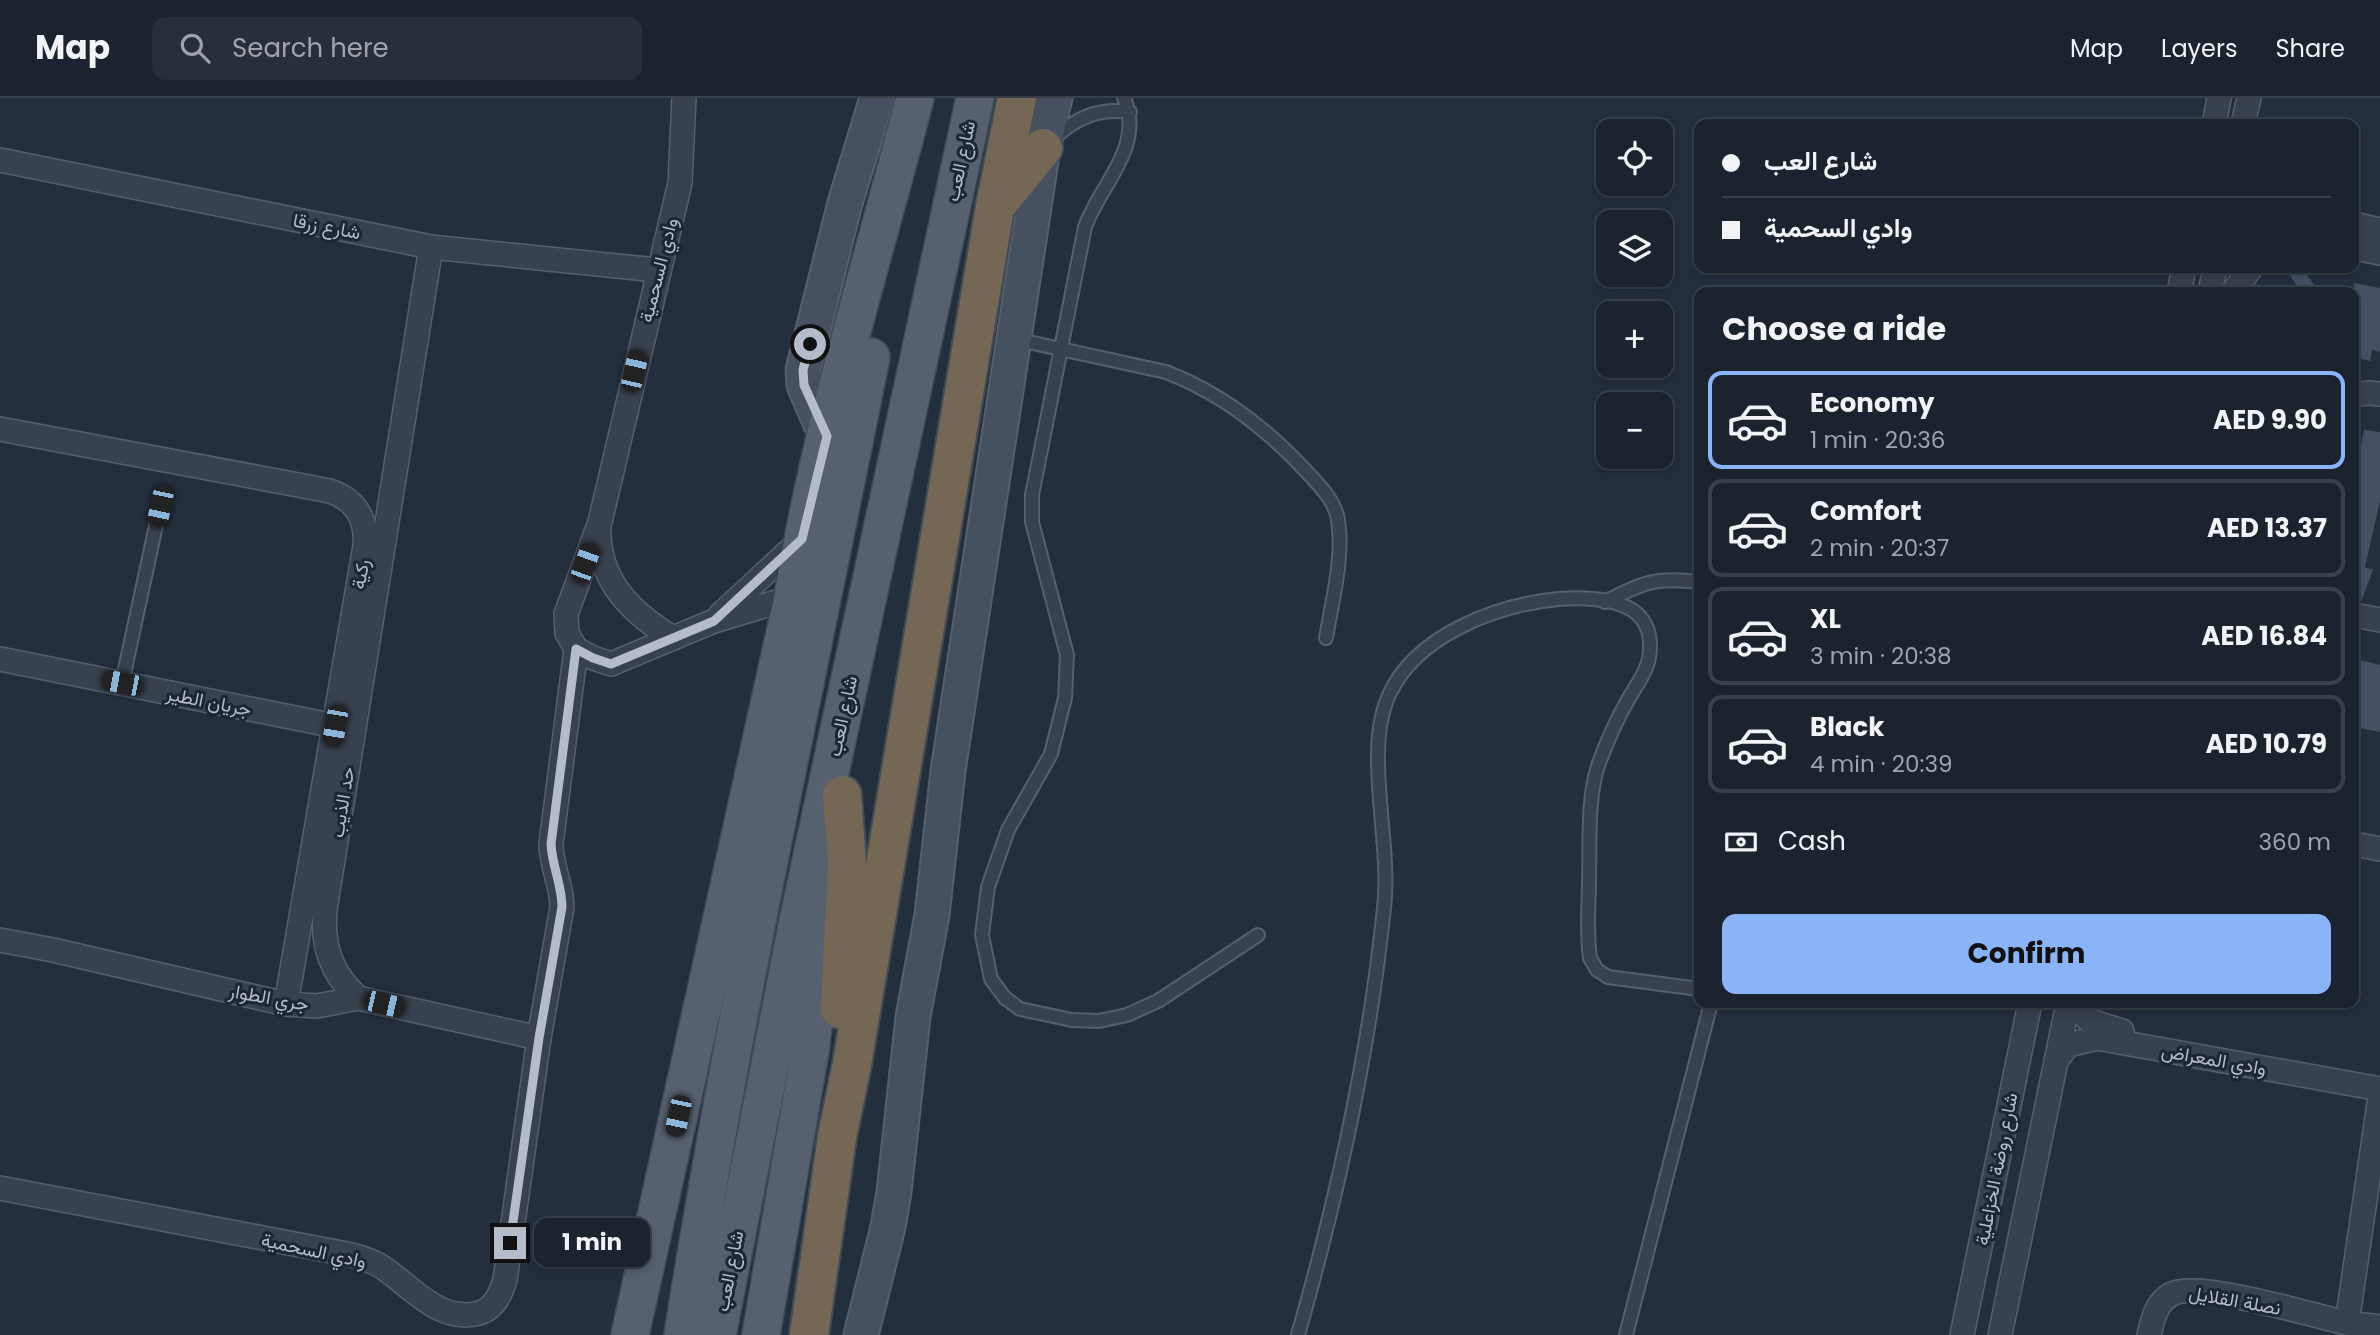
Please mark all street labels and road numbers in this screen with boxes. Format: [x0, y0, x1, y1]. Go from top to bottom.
street label: شارع العب [939, 118, 982, 204]
street label: شارع زرقا [291, 207, 363, 246]
street label: وادي السحمية [632, 215, 686, 326]
street label: ركية [345, 557, 376, 591]
street label: شارع العب [821, 673, 864, 759]
street label: جريان الطير [163, 680, 254, 723]
street label: حد الذيب [324, 765, 361, 839]
street label: جري الطوار [226, 977, 311, 1020]
street label: وادي المعراض [2159, 1037, 2269, 1084]
street label: شارع روضة الخزاعلية [1968, 1091, 2025, 1248]
street label: وادي السحمية [258, 1226, 369, 1277]
street label: شارع العب [708, 1228, 751, 1314]
street label: نصلة القلايل [2187, 1279, 2283, 1322]

